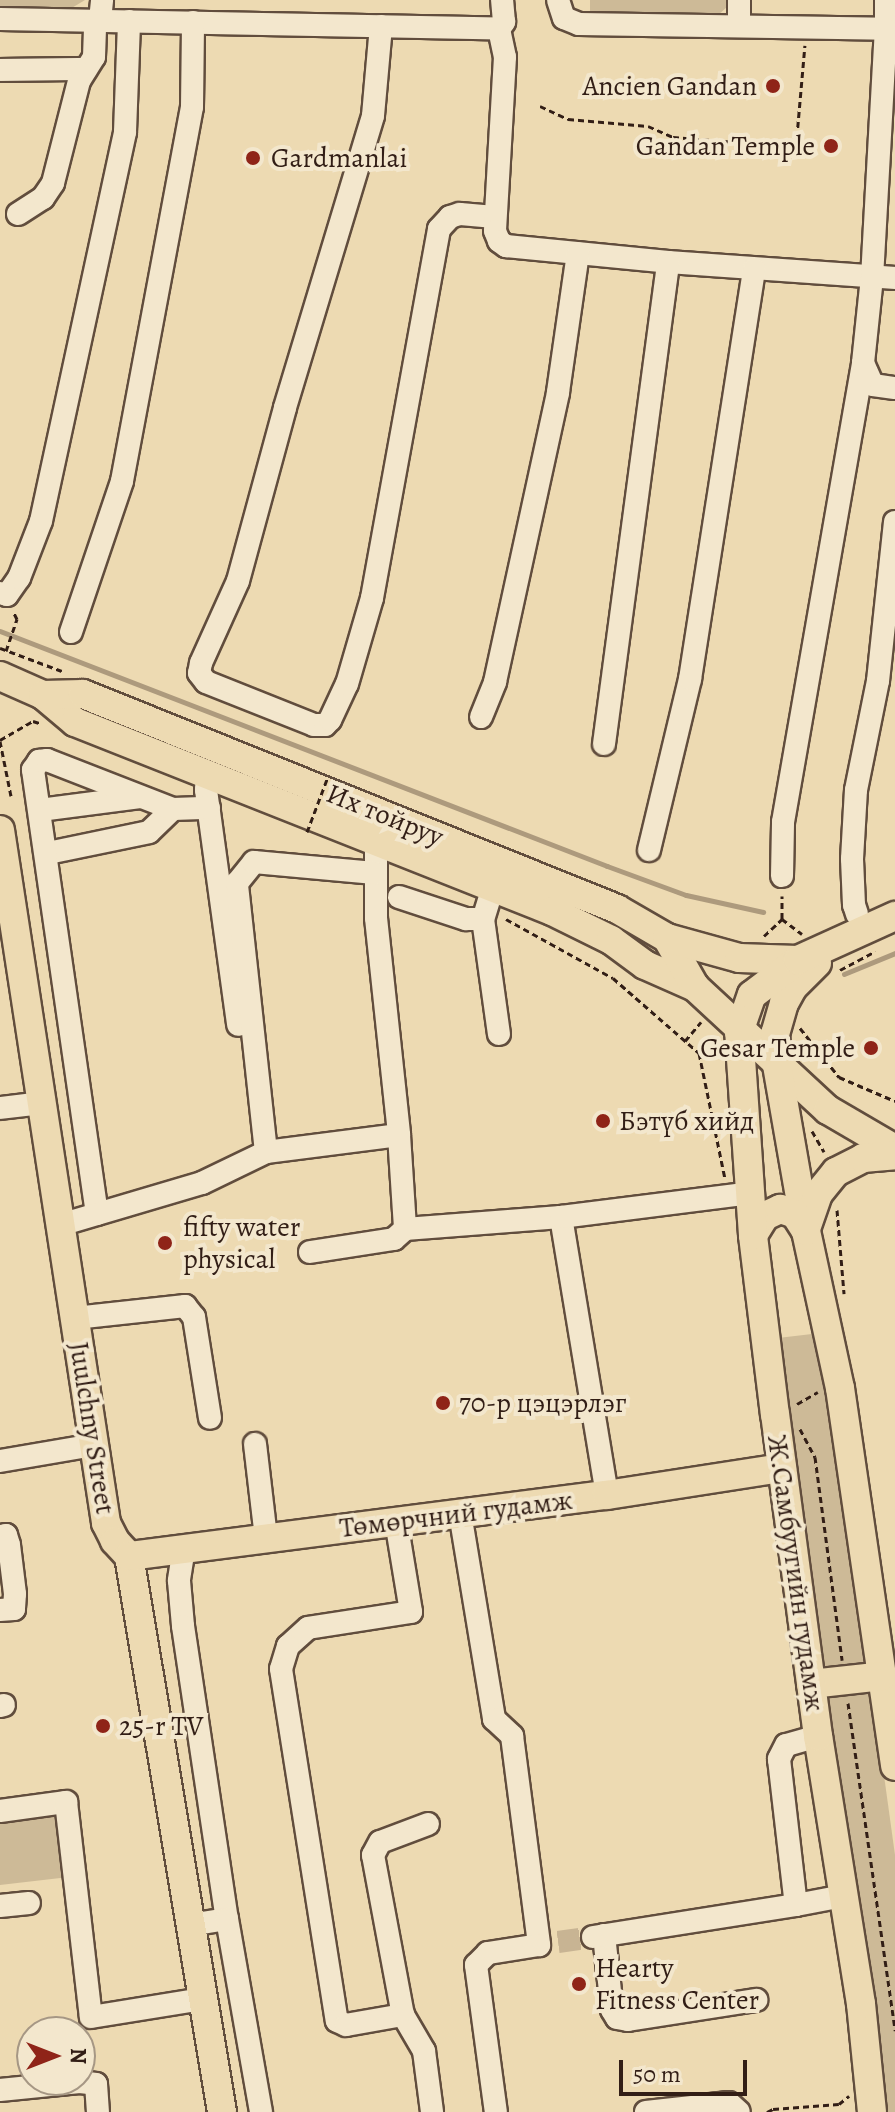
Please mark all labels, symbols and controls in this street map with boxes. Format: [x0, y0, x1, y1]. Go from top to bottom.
place label: Ancien Gandan [582, 69, 757, 103]
marker: Ancien Gandan [764, 77, 782, 95]
place label: Gandan Temple [636, 129, 815, 163]
marker: Gandan Temple [822, 137, 840, 155]
place label: Gardmanlai [271, 141, 407, 175]
marker: Gardmanlai [242, 147, 264, 169]
street label: Их тойруу [322, 776, 448, 854]
place label: Gesar Temple [700, 1031, 855, 1065]
marker: Gesar Temple [862, 1039, 880, 1057]
place label: Бэтүб хийд [619, 1104, 754, 1138]
marker: Бэтүб хийд [594, 1112, 612, 1130]
place label: fifty water physical [183, 1210, 301, 1276]
marker: fifty water physical [154, 1232, 176, 1254]
street label: Juulchny Street [62, 1339, 122, 1517]
place label: 70-р цэцэрлэг [459, 1386, 627, 1420]
marker: 70-р цэцэрлэг [434, 1394, 452, 1412]
street label: Ж.Самбуугийн гудамж [760, 1433, 832, 1713]
street label: Төмөрчний гудамж [338, 1483, 574, 1545]
place label: 25-r TV [119, 1709, 204, 1743]
marker: 25-r TV [94, 1717, 112, 1735]
place label: Hearty Fitness Center [595, 1951, 759, 2017]
marker: Hearty Fitness Center [570, 1975, 588, 1993]
north arrow [16, 2016, 96, 2096]
scale bar [623, 2044, 751, 2094]
text: N [63, 2048, 93, 2064]
text: 50 m [633, 2058, 681, 2090]

